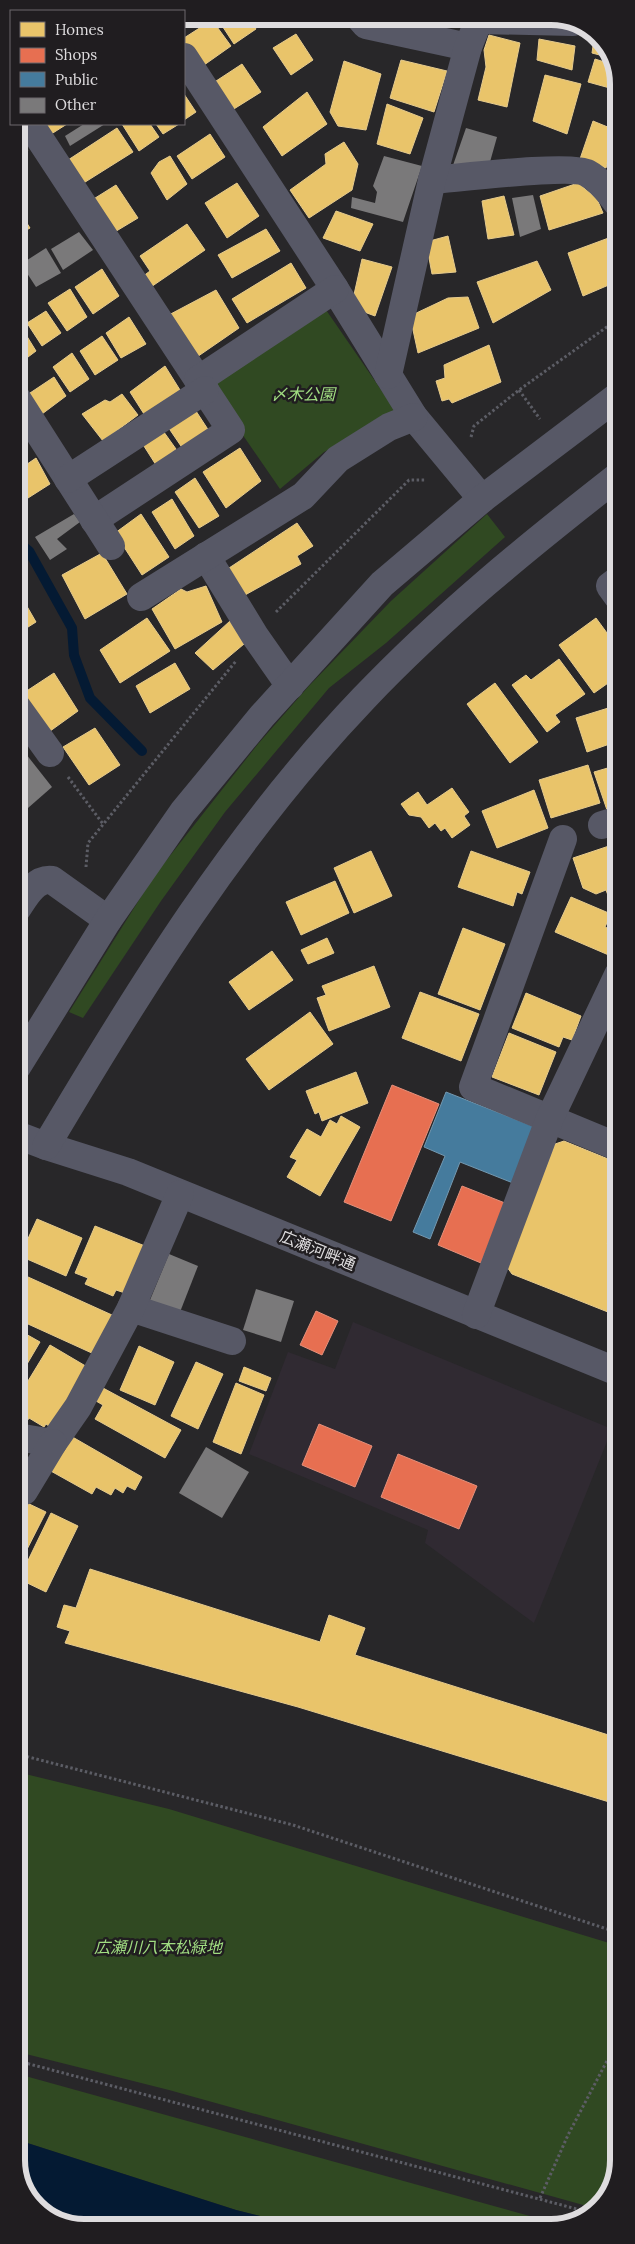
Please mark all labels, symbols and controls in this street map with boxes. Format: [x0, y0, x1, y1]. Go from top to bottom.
legend [10, 10, 185, 125]
text: Homes [55, 20, 104, 39]
text: Shops [55, 45, 97, 64]
text: Public [55, 70, 98, 89]
text: Other [55, 95, 97, 114]
park label: 〆木公園 [271, 384, 337, 404]
street label: 広瀬河畔通 [277, 1226, 359, 1274]
park label: 広瀬川八本松緑地 [94, 1937, 224, 1957]

